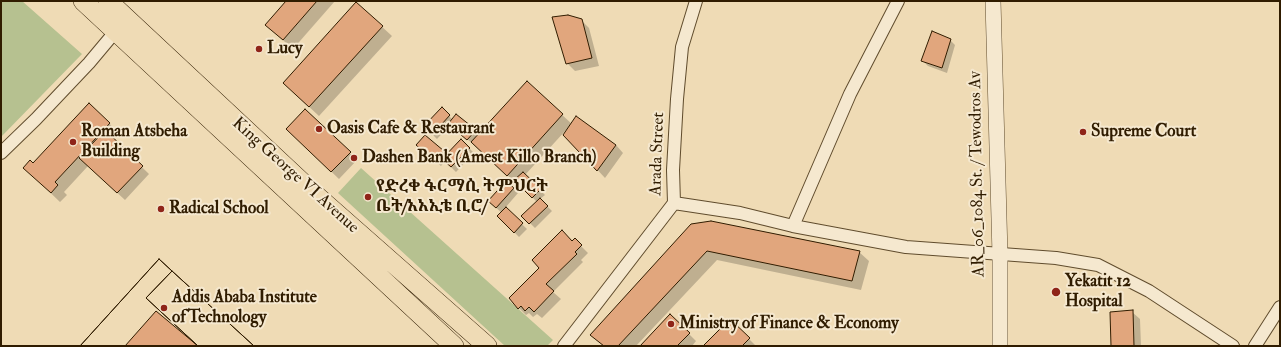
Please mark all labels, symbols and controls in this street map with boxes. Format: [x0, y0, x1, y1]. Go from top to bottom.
place label: Lucy [267, 39, 302, 59]
marker: Lucy [254, 44, 264, 54]
street label: AR_06_1084 St. / Tewodros Av [966, 71, 990, 277]
street label: Arada Street [646, 112, 670, 196]
street label: King George VI Avenue [227, 114, 363, 238]
place label: Oasis Cafe & Restaurant [327, 119, 495, 139]
place label: Roman Atsbeha Building [81, 122, 187, 162]
place label: Supreme Court [1091, 122, 1196, 142]
marker: Oasis Cafe & Restaurant [314, 124, 324, 134]
marker: Supreme Court [1078, 127, 1088, 137]
marker: Roman Atsbeha Building [68, 137, 78, 147]
place label: Dashen Bank (Amest Killo Branch) [362, 148, 596, 168]
marker: Dashen Bank (Amest Killo Branch) [349, 153, 359, 163]
place label: የድረቀ ፋርማሲ ትምህርት ቤት/አአኢቴ ቢሮ/ [376, 177, 548, 217]
marker: የድረቀ ፋርማሲ ትምህርት ቤት/አአኢቴ ቢሮ/ [363, 192, 373, 202]
place label: Radical School [169, 199, 269, 219]
marker: Radical School [156, 204, 166, 214]
place label: Yekatit 12 Hospital [1065, 272, 1131, 312]
marker: Yekatit 12 Hospital [1050, 286, 1062, 298]
place label: Addis Ababa Institute ofTechnology [172, 288, 317, 328]
marker: Addis Ababa Institute ofTechnology [159, 303, 169, 313]
place label: Ministry of Finance & Economy [679, 314, 899, 334]
marker: Ministry of Finance & Economy [666, 319, 676, 329]

